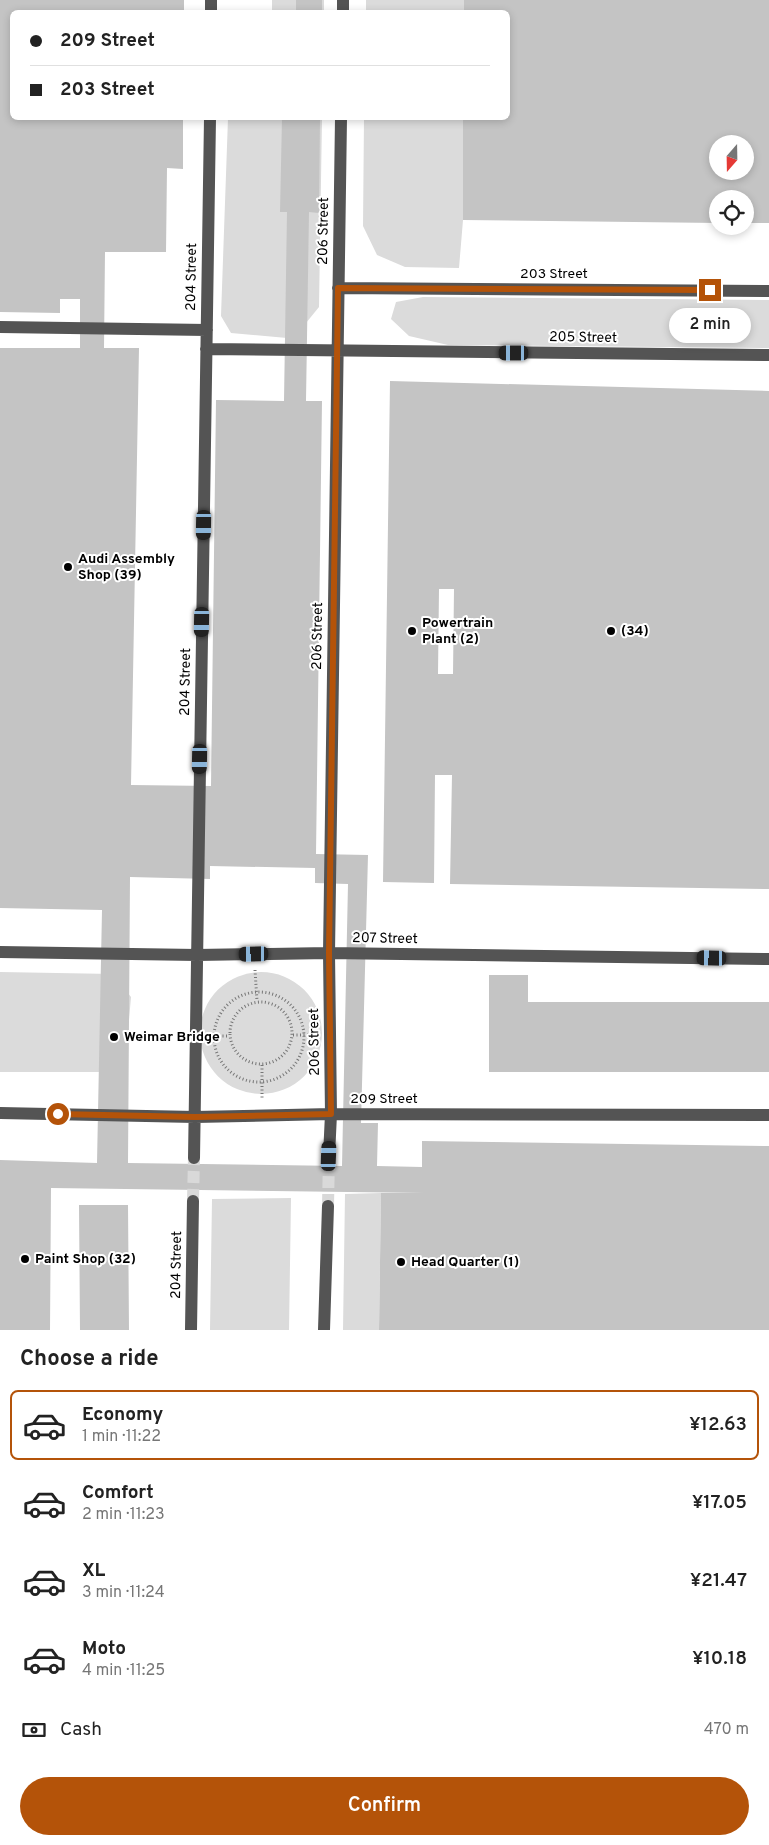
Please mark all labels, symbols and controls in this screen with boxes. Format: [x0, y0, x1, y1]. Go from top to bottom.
text: 209 Street [60, 29, 155, 53]
text: 203 Street [60, 78, 155, 102]
north arrow [709, 135, 754, 180]
map controls [709, 135, 754, 235]
button: locate [709, 190, 754, 235]
street label: 206 Street [315, 197, 333, 265]
street label: 204 Street [183, 243, 201, 311]
street label: 203 Street [520, 266, 588, 283]
route end [699, 279, 721, 301]
callout: 2 min [669, 308, 751, 342]
text: 2 min [689, 315, 731, 335]
street label: 205 Street [549, 329, 617, 347]
car [499, 346, 529, 361]
car [196, 510, 211, 540]
place label: Audi Assembly Shop (39) [78, 551, 175, 584]
marker: Audi Assembly Shop (39) [62, 561, 74, 573]
street label: 206 Street [309, 602, 327, 670]
car [194, 607, 209, 637]
place label: Powertrain Plant (2) [422, 615, 493, 648]
place label: (34) [621, 623, 649, 640]
marker: Powertrain Plant (2) [406, 625, 418, 637]
marker: (34) [605, 625, 617, 637]
street label: 204 Street [177, 648, 195, 716]
car [192, 744, 207, 774]
street label: 207 Street [352, 930, 418, 948]
car [238, 946, 269, 962]
car [696, 950, 727, 966]
street label: 206 Street [306, 1008, 324, 1076]
place label: Weimar Bridge [124, 1029, 220, 1046]
marker: Weimar Bridge [108, 1031, 120, 1043]
street label: 209 Street [350, 1091, 418, 1108]
route start [47, 1103, 69, 1125]
car [320, 1141, 337, 1171]
street label: 204 Street [168, 1231, 186, 1299]
place label: Paint Shop (32) [35, 1251, 136, 1268]
marker: Paint Shop (32) [19, 1253, 31, 1265]
place label: Head Quarter (1) [411, 1254, 519, 1271]
marker: Head Quarter (1) [395, 1256, 407, 1268]
text: Choose a ride [20, 1346, 158, 1373]
icon: car [22, 1403, 67, 1448]
text: Economy [82, 1403, 163, 1427]
text: ¥12.63 [689, 1413, 747, 1437]
text: 1 min · 11:22 [82, 1427, 161, 1447]
icon: car [22, 1481, 67, 1526]
text: Comfort [82, 1481, 154, 1505]
text: ¥17.05 [692, 1491, 747, 1515]
text: 2 min · 11:23 [82, 1505, 165, 1525]
icon: car [22, 1559, 67, 1604]
text: XL [82, 1559, 105, 1583]
text: ¥21.47 [690, 1569, 747, 1593]
text: 3 min · 11:24 [82, 1583, 165, 1603]
icon: car [22, 1637, 67, 1682]
text: Moto [82, 1637, 126, 1661]
text: ¥10.18 [692, 1647, 747, 1671]
text: 4 min · 11:25 [82, 1661, 165, 1681]
icon: cash [20, 1716, 48, 1744]
text: Cash [60, 1718, 102, 1742]
text: 470 m [704, 1720, 749, 1740]
button: Confirm [20, 1777, 749, 1835]

